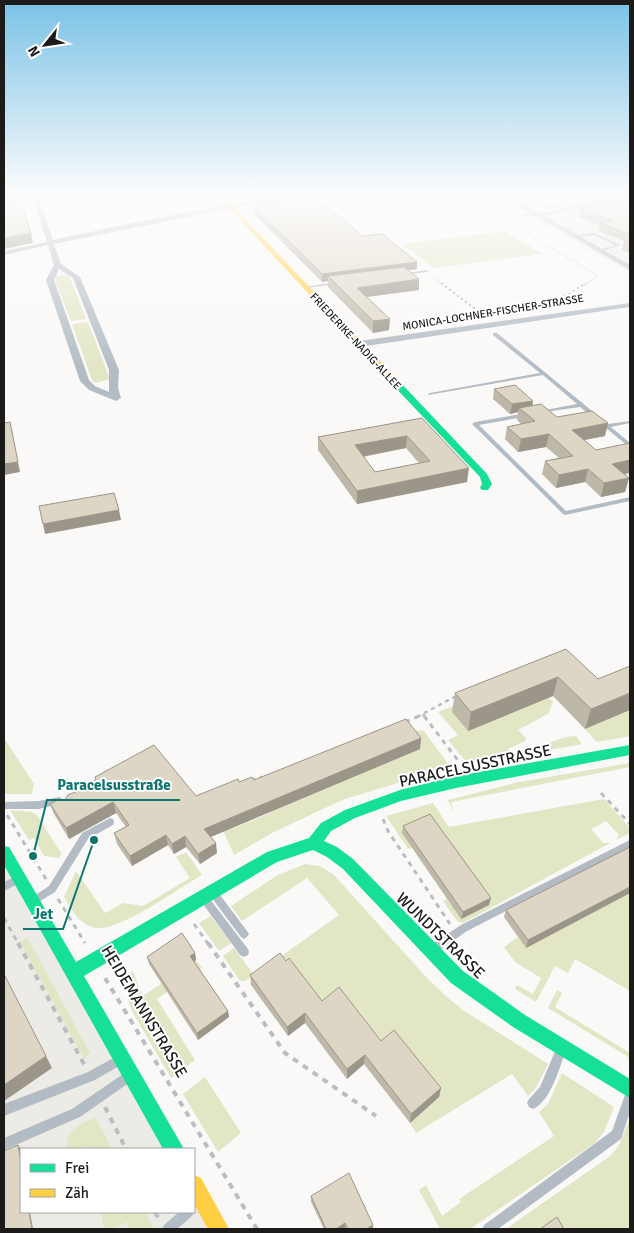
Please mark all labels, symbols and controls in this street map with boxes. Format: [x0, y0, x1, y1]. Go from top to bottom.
north arrow [20, 20, 70, 70]
text: N [24, 43, 44, 60]
street label: FRIEDERIKE-NADIG-ALLEE [307, 290, 404, 392]
street label: MONICA-LOCHNER-FISCHER-STRASSE [401, 292, 585, 333]
street label: PARACELSUSSTRASSE [397, 740, 553, 792]
callout: Paracelsusstraße [47, 770, 180, 800]
text: Paracelsusstraße [57, 776, 171, 794]
street label: WUNDTSTRASSE [392, 888, 489, 983]
callout: Jet [23, 899, 63, 929]
text: Jet [33, 905, 53, 923]
street label: HEIDEMANNSTRASSE [97, 942, 192, 1081]
legend [20, 1148, 195, 1213]
text: Frei [65, 1159, 89, 1177]
text: Zäh [65, 1184, 89, 1202]

